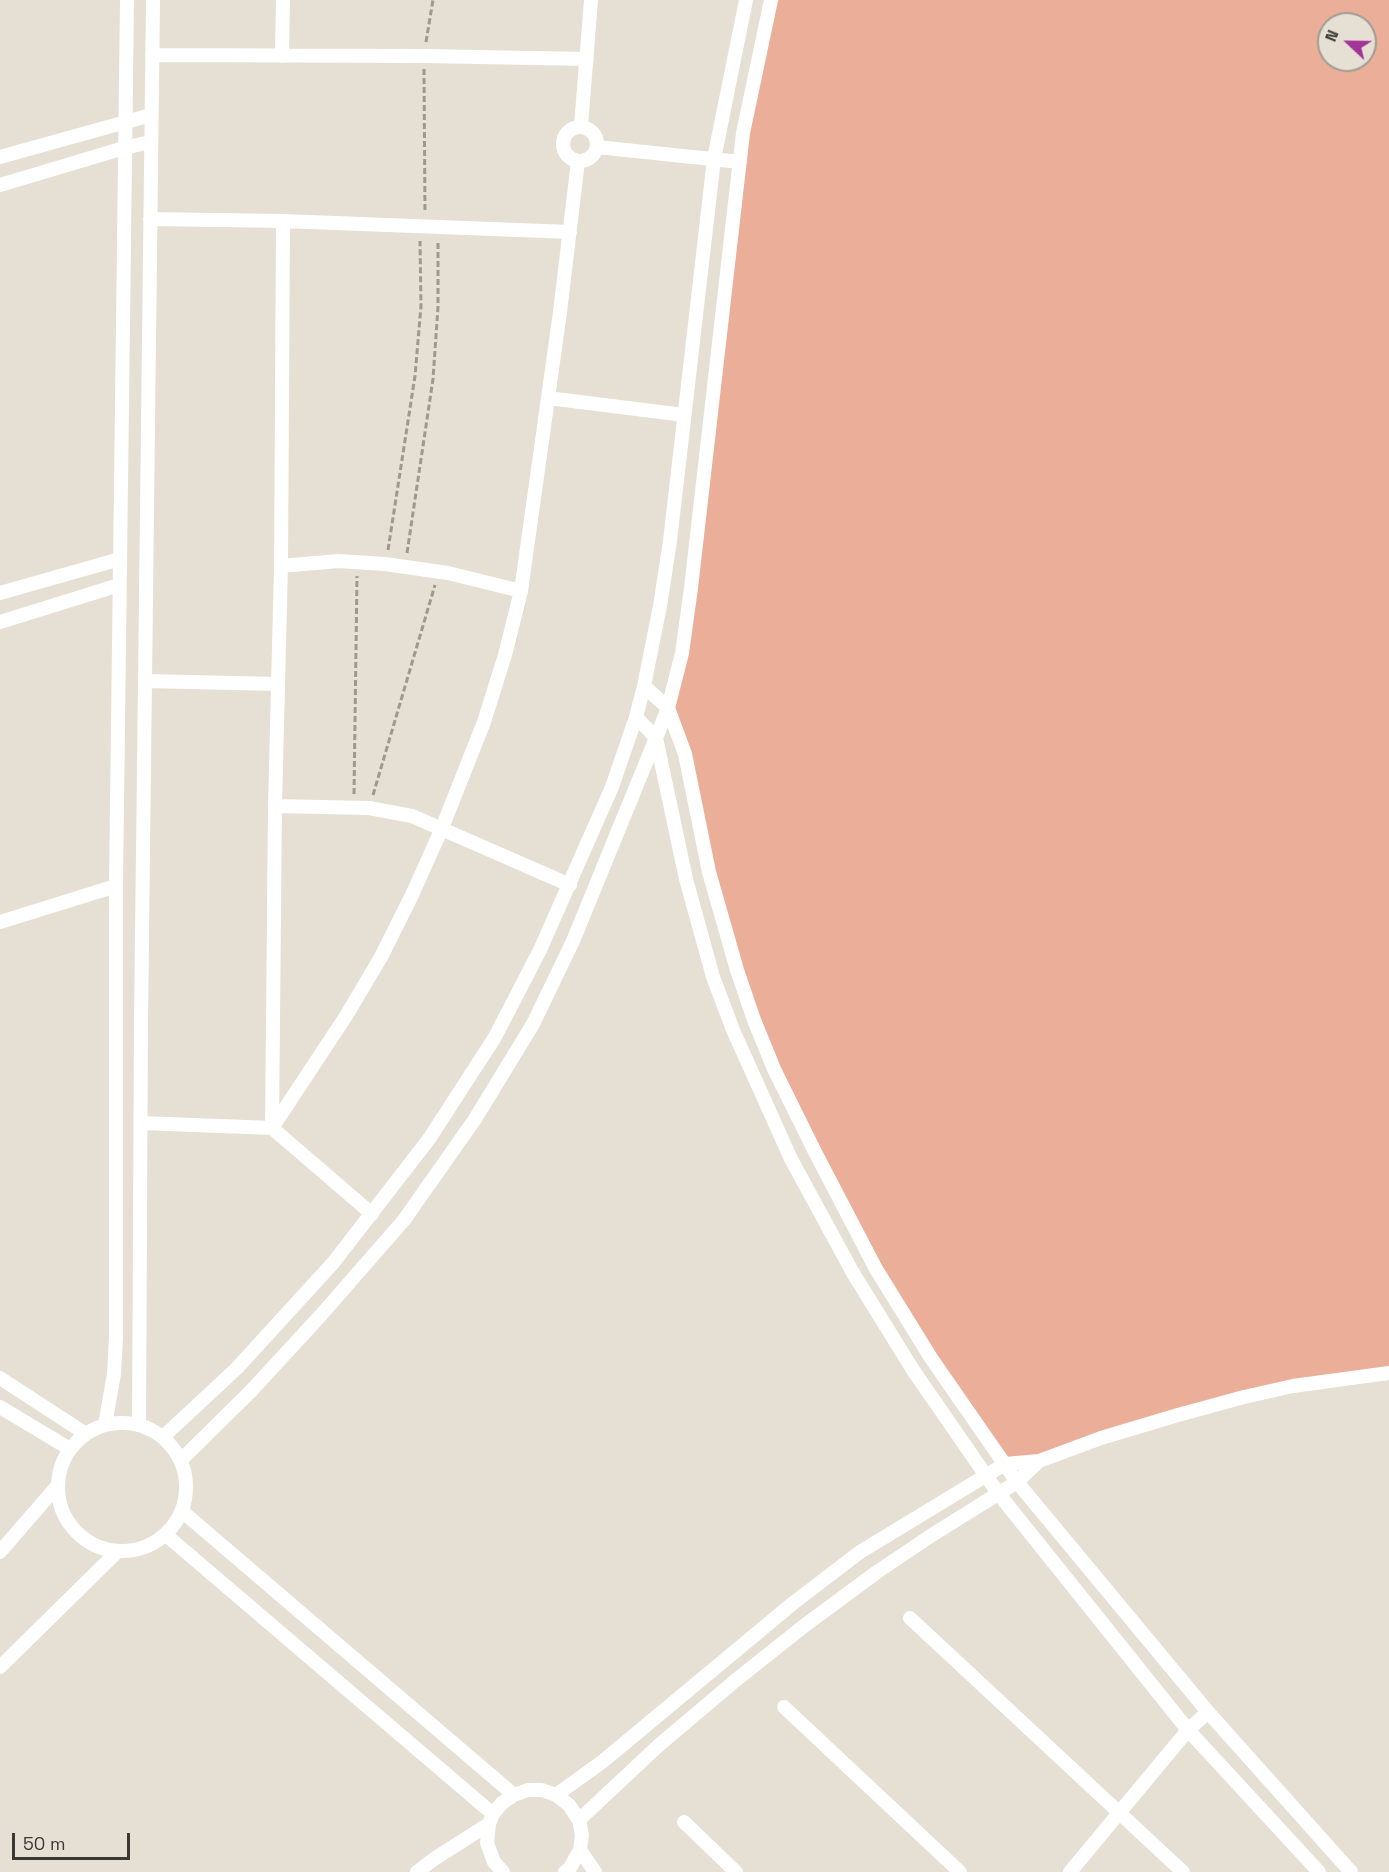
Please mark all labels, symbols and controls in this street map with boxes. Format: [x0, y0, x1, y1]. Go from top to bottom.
north arrow [1317, 12, 1377, 72]
text: N [1320, 27, 1343, 45]
scale bar [15, 1821, 134, 1859]
text: 50 m [23, 1832, 65, 1855]

